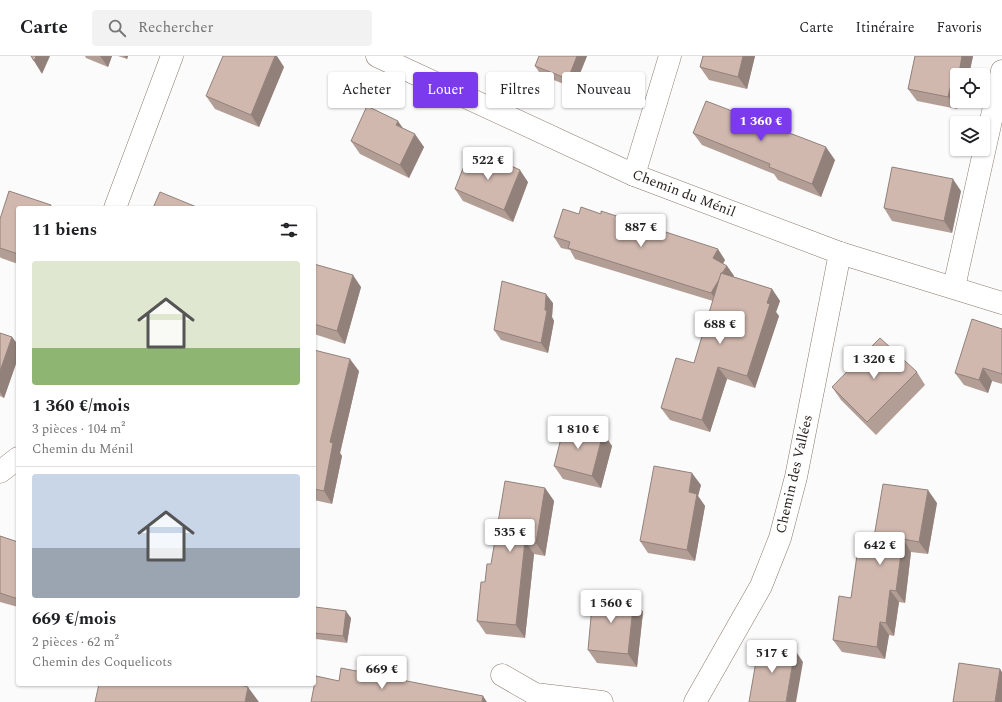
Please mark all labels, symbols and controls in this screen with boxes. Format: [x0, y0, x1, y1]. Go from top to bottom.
search box [92, 10, 372, 46]
text: Carte [20, 13, 68, 42]
text: Rechercher [138, 16, 213, 39]
icon: search [106, 17, 128, 39]
text: Carte [799, 17, 834, 38]
text: Itinéraire [856, 17, 915, 38]
text: Favoris [937, 17, 982, 38]
map controls [950, 68, 990, 156]
button: locate [950, 68, 990, 108]
chip: Acheter [328, 72, 405, 108]
chip: Louer [413, 72, 478, 108]
chip: Filtres [486, 72, 554, 108]
chip: Nouveau [562, 72, 645, 108]
pin: 1 360 € [724, 108, 798, 142]
text: 1 360 € [740, 111, 782, 131]
button: layers [950, 116, 990, 156]
pin: 522 € [460, 147, 516, 181]
text: 522 € [472, 150, 504, 170]
street label: Chemin du Ménil [629, 164, 739, 222]
pin: 887 € [613, 214, 669, 248]
text: 11 biens [32, 217, 97, 243]
text: 887 € [625, 217, 657, 237]
icon: filters [278, 219, 300, 241]
icon: home [130, 287, 202, 359]
pin: 688 € [692, 311, 748, 345]
text: 688 € [704, 314, 736, 334]
pin: 1 320 € [837, 346, 911, 380]
text: 1 320 € [853, 349, 895, 369]
text: 1 360 €/mois [32, 393, 130, 419]
street label: Chemin des Vallées [770, 412, 818, 536]
pin: 1 810 € [541, 416, 615, 450]
text: 3 pièces · 104 m² [32, 419, 125, 439]
text: 1 810 € [557, 419, 599, 439]
text: Chemin du Ménil [32, 439, 133, 459]
icon: home [130, 500, 202, 572]
pin: 535 € [482, 519, 538, 553]
text: 535 € [494, 522, 526, 542]
pin: 642 € [852, 532, 908, 566]
text: 642 € [864, 535, 896, 555]
pin: 1 560 € [574, 590, 648, 624]
text: 1 560 € [590, 593, 632, 613]
text: 669 €/mois [32, 606, 116, 632]
text: 2 pièces · 62 m² [32, 632, 119, 652]
pin: 517 € [744, 640, 800, 674]
text: 517 € [756, 643, 788, 663]
text: Chemin des Coquelicots [32, 652, 172, 672]
pin: 669 € [354, 656, 410, 690]
text: 669 € [366, 659, 398, 679]

